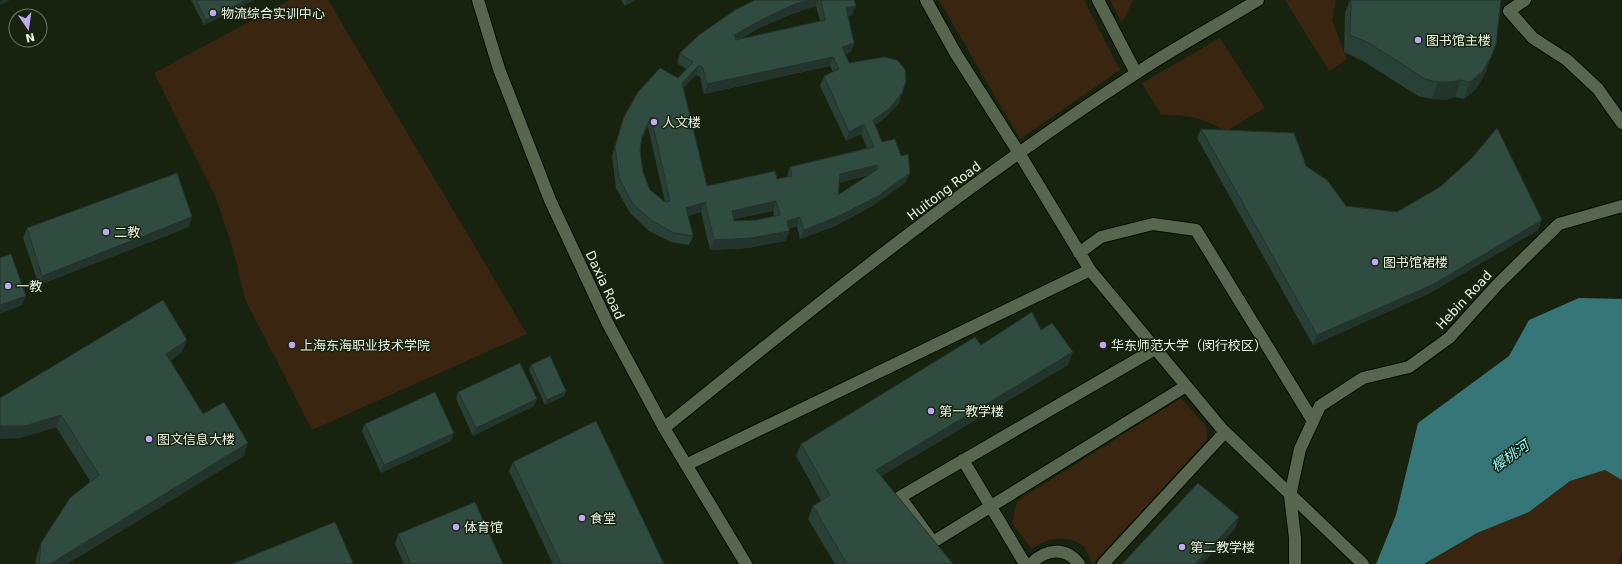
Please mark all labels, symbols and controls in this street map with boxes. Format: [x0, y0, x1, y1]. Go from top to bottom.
place label: 物流综合实训中心 [221, 6, 325, 21]
north arrow [8, 8, 48, 48]
marker: 物流综合实训中心 [208, 8, 218, 18]
text: N [24, 30, 36, 45]
place label: 图书馆主楼 [1426, 33, 1491, 48]
marker: 图书馆主楼 [1413, 35, 1423, 45]
place label: 人文楼 [662, 115, 701, 130]
marker: 人文楼 [649, 117, 659, 127]
street label: Huitong Road [904, 159, 984, 223]
place label: 二教 [114, 225, 140, 240]
marker: 二教 [101, 227, 111, 237]
street label: Daxia Road [583, 248, 627, 322]
place label: 图书馆裙楼 [1383, 255, 1448, 270]
marker: 图书馆裙楼 [1370, 257, 1380, 267]
street label: Hebin Road [1433, 268, 1495, 332]
place label: 一教 [16, 279, 42, 294]
marker: 一教 [3, 281, 13, 291]
place label: 上海东海职业技术学院 [300, 338, 430, 353]
place label: 华东师范大学（闵行校区） [1111, 338, 1267, 353]
marker: 上海东海职业技术学院 [287, 340, 297, 350]
marker: 华东师范大学（闵行校区） [1098, 340, 1108, 350]
place label: 第一教学楼 [939, 404, 1004, 419]
marker: 第一教学楼 [926, 406, 936, 416]
place label: 图文信息大楼 [157, 432, 235, 447]
marker: 图文信息大楼 [144, 434, 154, 444]
water label: 樱桃河 [1488, 436, 1534, 475]
place label: 食堂 [590, 511, 616, 526]
marker: 食堂 [577, 513, 587, 523]
place label: 体育馆 [464, 520, 503, 535]
marker: 体育馆 [451, 522, 461, 532]
place label: 第二教学楼 [1190, 540, 1255, 555]
marker: 第二教学楼 [1177, 542, 1187, 552]

